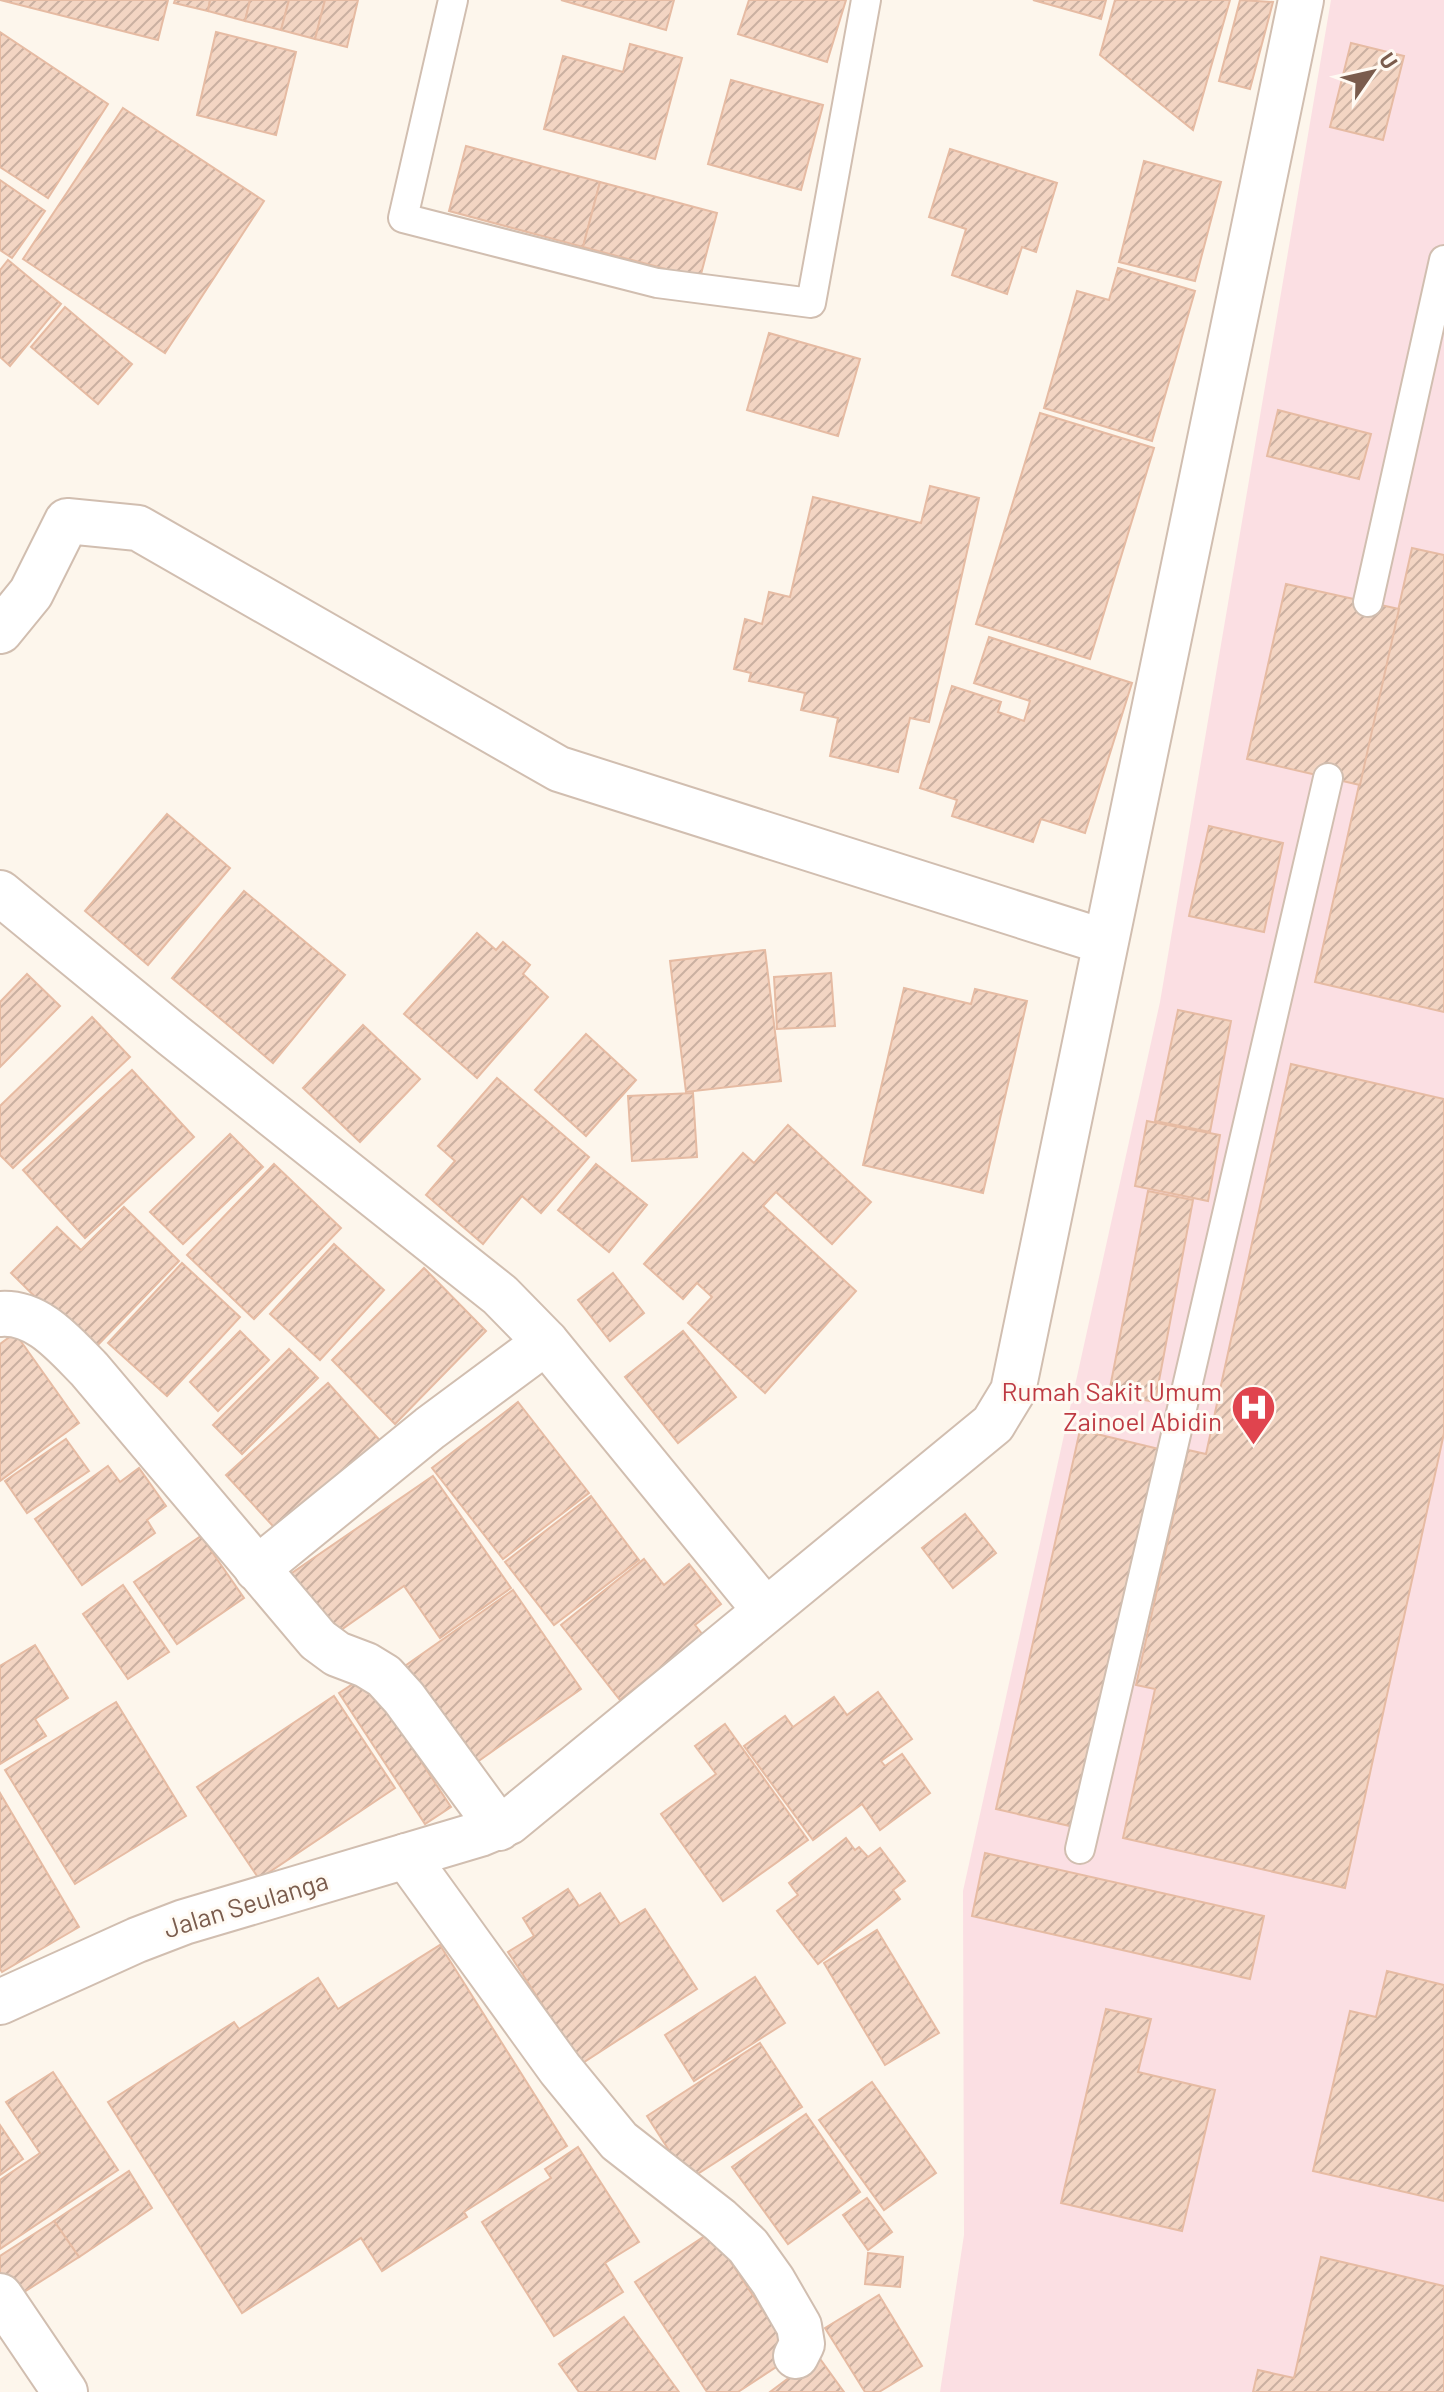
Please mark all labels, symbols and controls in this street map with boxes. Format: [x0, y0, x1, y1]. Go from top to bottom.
north arrow [1332, 32, 1412, 112]
text: U [1375, 47, 1404, 73]
place label: Rumah Sakit Umum Zainoel Abidin [1002, 1375, 1222, 1436]
hospital icon: Rumah Sakit Umum Zainoel Abidin [1229, 1383, 1277, 1446]
street label: Jalan Seulanga [160, 1864, 331, 1943]

